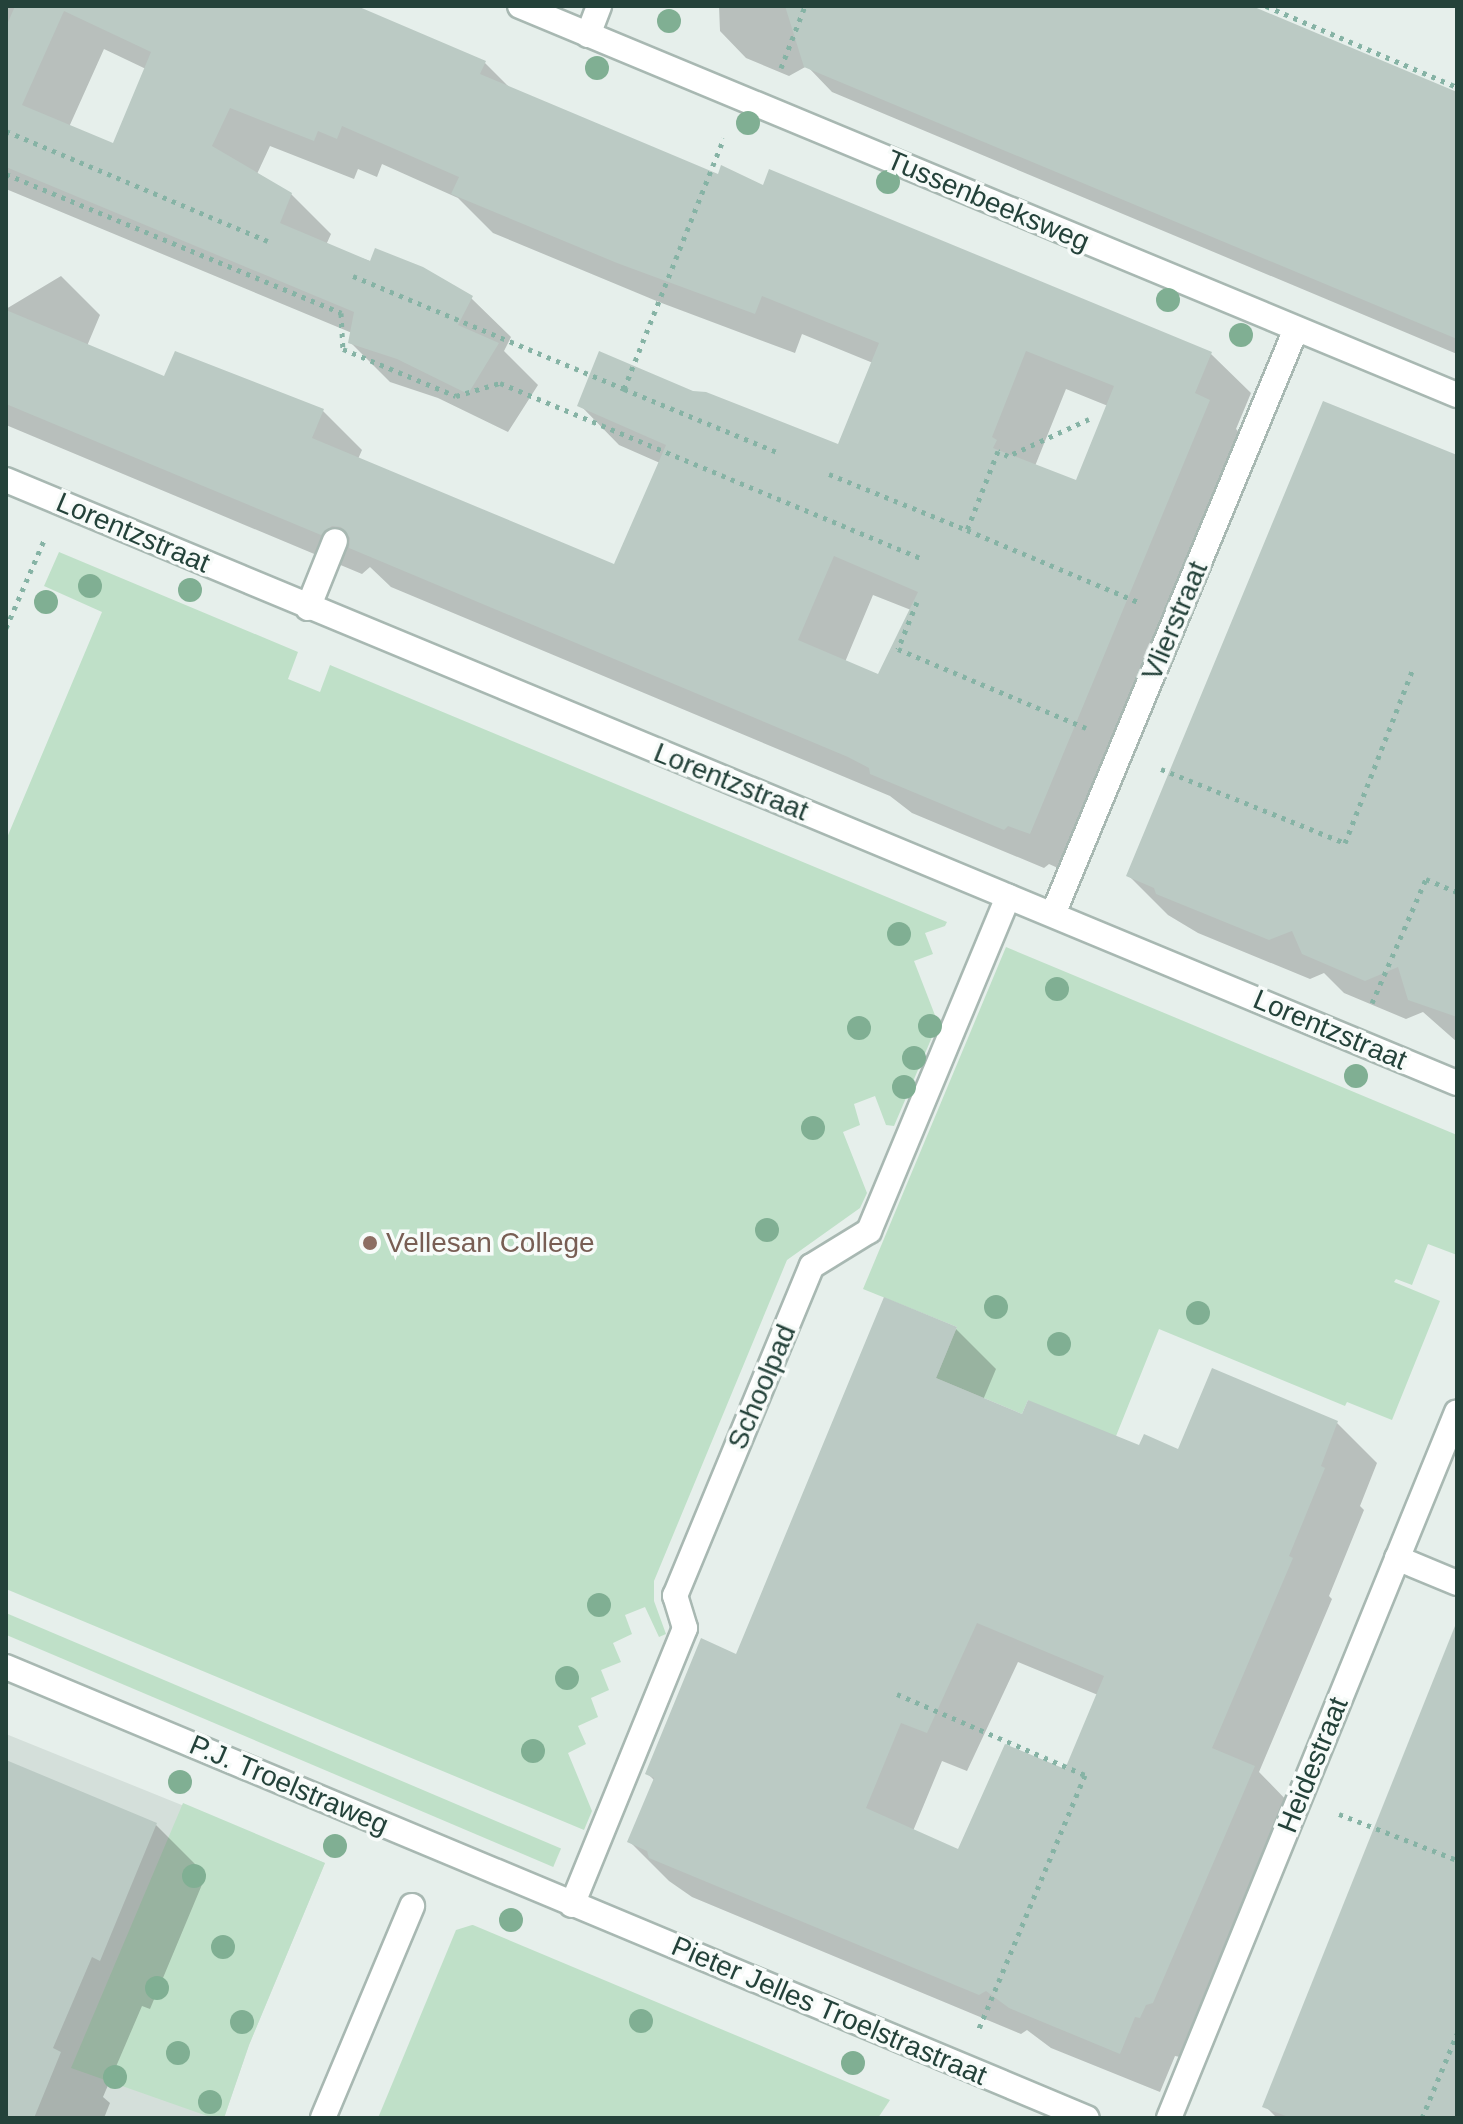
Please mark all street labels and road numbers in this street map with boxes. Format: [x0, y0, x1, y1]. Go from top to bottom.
street label: Tussenbeeksweg [882, 143, 1094, 259]
street label: Lorentzstraat [51, 486, 215, 580]
street label: Vlierstraat [1135, 556, 1215, 686]
street label: Lorentzstraat [649, 736, 813, 828]
street label: Lorentzstraat [1248, 983, 1412, 1077]
street label: Schoolpad [721, 1320, 803, 1454]
street label: Heidestraat [1271, 1692, 1355, 1838]
street label: P.J. Troelstraweg [184, 1728, 394, 1842]
street label: Pieter Jelles Troelstrastraat [666, 1929, 992, 2093]

